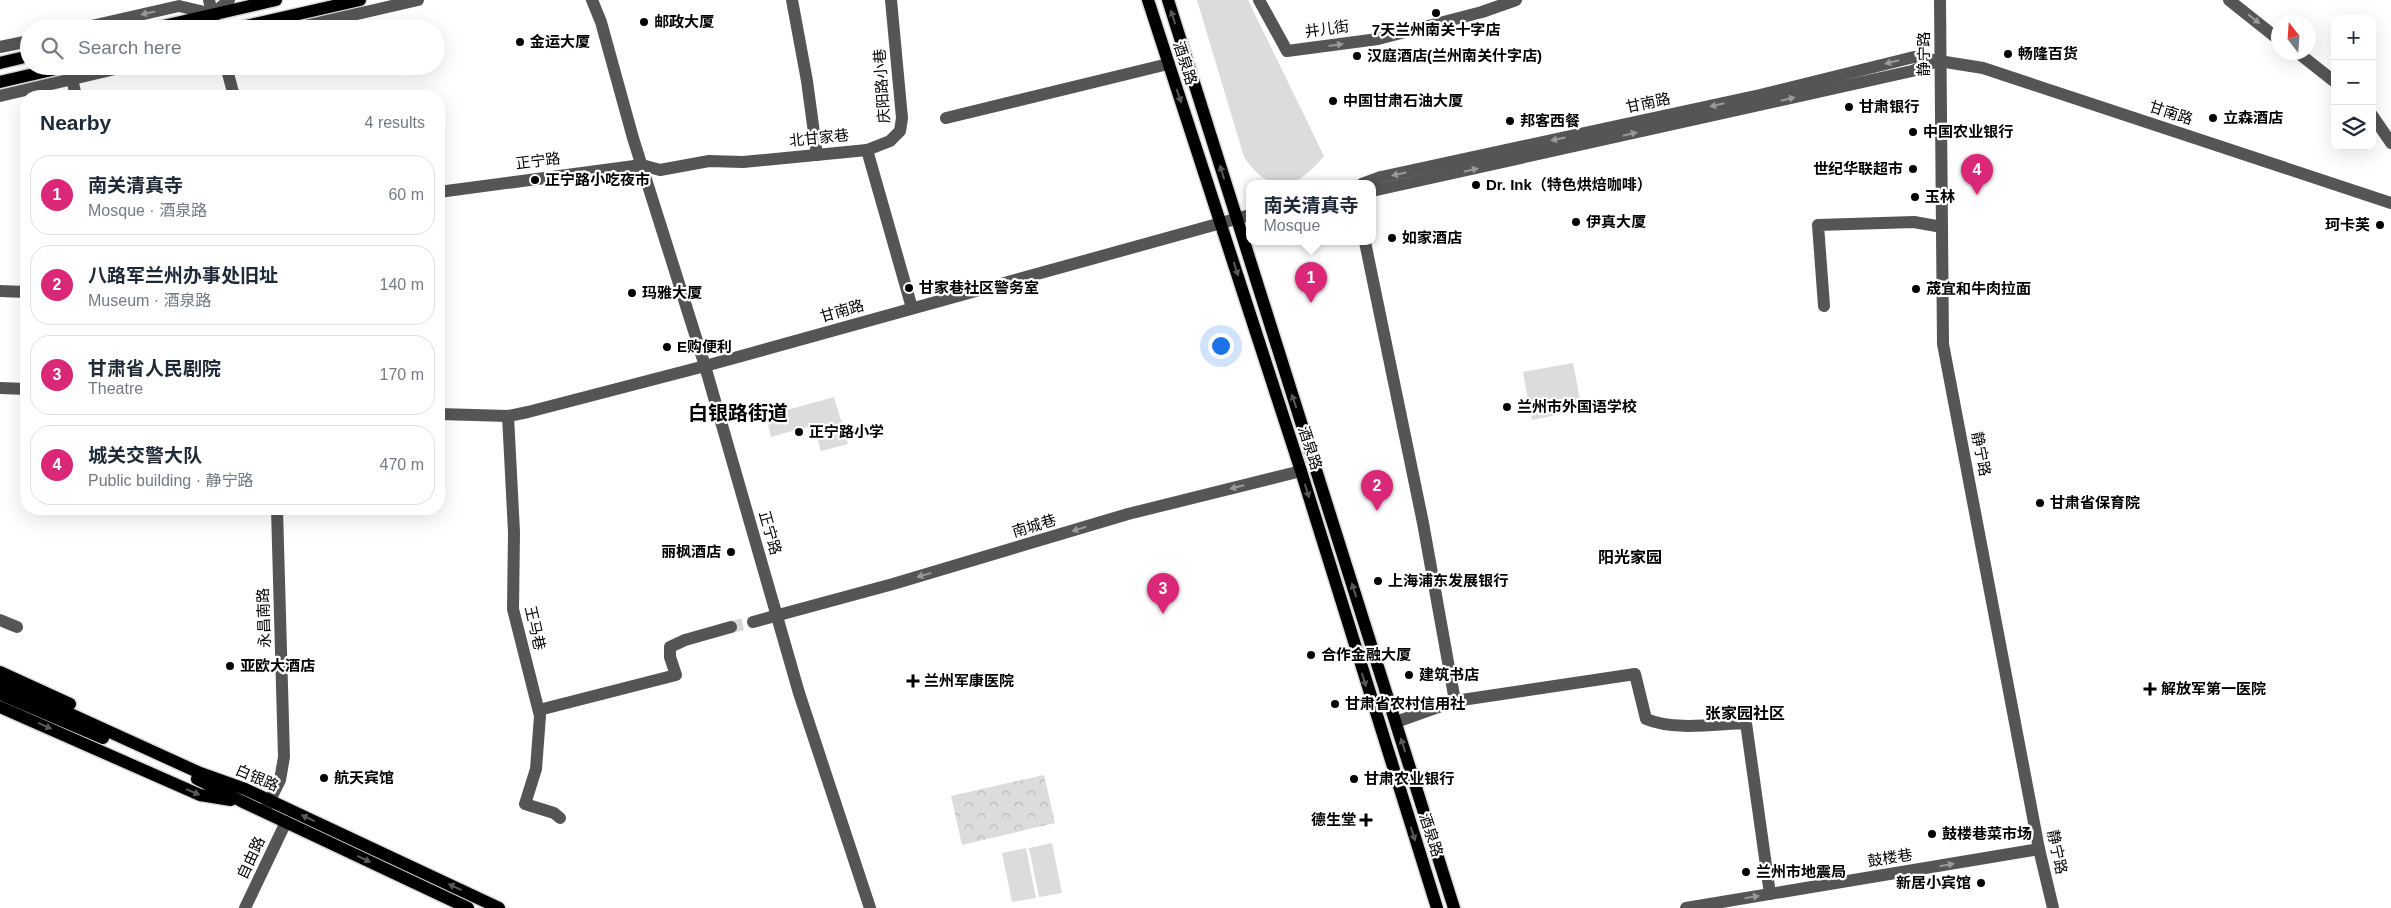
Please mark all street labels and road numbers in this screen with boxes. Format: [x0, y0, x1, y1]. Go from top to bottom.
street label: 井儿街 [1303, 17, 1350, 40]
street label: 静宁路 [1915, 31, 1932, 77]
street label: 酒泉路 [1170, 39, 1201, 87]
street label: 庆阳路小巷 [870, 48, 893, 124]
street label: 甘南路 [1624, 90, 1672, 116]
street label: 甘南路 [2147, 97, 2195, 128]
street label: 北甘家巷 [788, 126, 850, 149]
street label: 正宁路 [515, 149, 561, 172]
street label: 甘南路 [818, 296, 866, 325]
street label: 酒泉路 [1295, 424, 1326, 472]
street label: 静宁路 [1969, 430, 1994, 478]
street label: 正宁路 [756, 509, 785, 557]
street label: 南城巷 [1010, 511, 1058, 540]
street label: 永昌南路 [254, 588, 273, 648]
street label: 王马巷 [522, 604, 549, 652]
street label: 白银路 [233, 761, 281, 794]
street label: 酒泉路 [1416, 811, 1447, 859]
street label: 静宁路 [2044, 828, 2070, 876]
street label: 自由路 [233, 834, 268, 882]
street label: 鼓楼巷 [1866, 846, 1913, 869]

